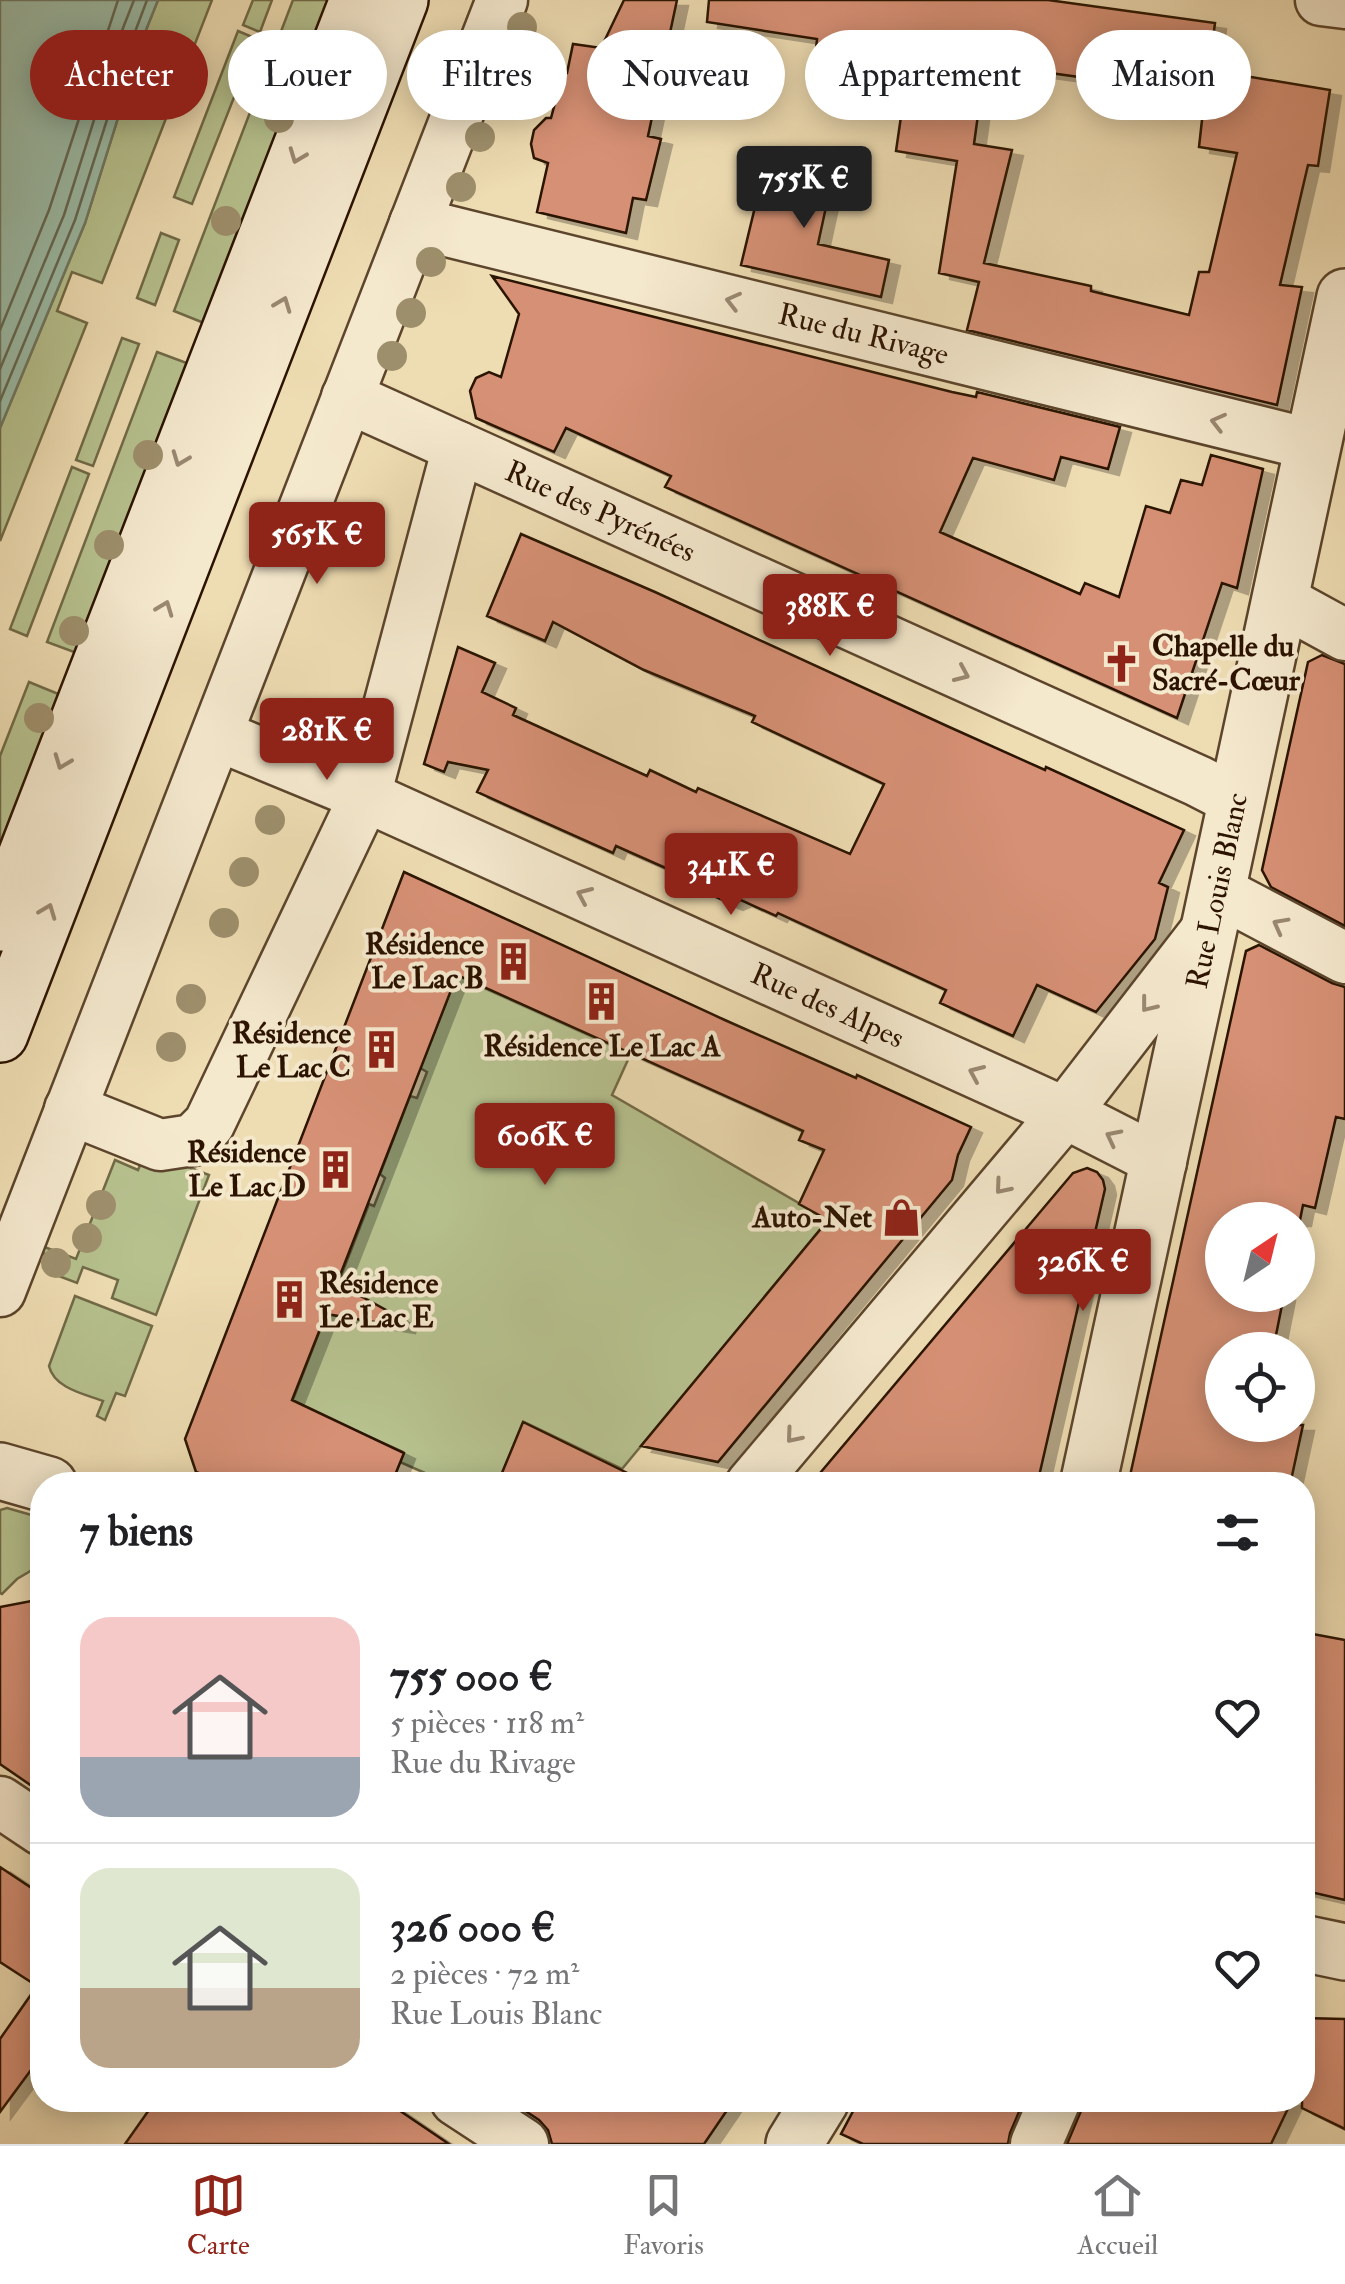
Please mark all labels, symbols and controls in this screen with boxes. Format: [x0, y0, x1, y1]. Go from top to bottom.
chip: Acheter [30, 30, 208, 120]
chip: Louer [228, 30, 387, 120]
chip: Filtres [407, 30, 567, 120]
chip: Nouveau [587, 30, 785, 120]
chip: Appartement [805, 30, 1056, 120]
chip: Maison [1076, 30, 1251, 120]
one-way arrow [289, 146, 309, 164]
pin: 755K € [723, 146, 885, 231]
text: 755K € [759, 158, 849, 198]
one-way arrow [725, 292, 742, 313]
street label: Rue du Rivage [775, 295, 952, 373]
one-way arrow [271, 297, 291, 314]
one-way arrow [1210, 413, 1227, 434]
one-way arrow [172, 449, 192, 467]
street label: Rue des Pyrénées [499, 452, 701, 570]
pin: 565K € [236, 502, 398, 587]
text: 565K € [271, 514, 363, 554]
pin: 388K € [749, 574, 911, 659]
text: 388K € [785, 586, 875, 626]
one-way arrow [154, 600, 174, 617]
place label: Chapelle du Sacré-Cœur [1152, 628, 1301, 699]
church icon: Chapelle du Sacré-Cœur [1101, 642, 1143, 684]
one-way arrow [952, 662, 970, 682]
pin: 281K € [246, 698, 408, 783]
text: 281K € [282, 710, 372, 750]
one-way arrow [54, 752, 74, 770]
street label: Rue Louis Blanc [1178, 790, 1256, 992]
pin: 341K € [650, 833, 812, 918]
text: 341K € [687, 845, 775, 885]
one-way arrow [576, 887, 594, 907]
one-way arrow [36, 903, 57, 920]
one-way arrow [1273, 917, 1291, 937]
place label: Résidence Le Lac B [365, 926, 484, 997]
building icon: Résidence Le Lac B [493, 940, 535, 982]
street label: Rue des Alpes [745, 955, 910, 1056]
building icon: Résidence Le Lac A [581, 981, 623, 1023]
one-way arrow [1143, 994, 1160, 1012]
place label: Résidence Le Lac C [232, 1015, 351, 1086]
place label: Résidence Le Lac A [483, 1028, 722, 1065]
building icon: Résidence Le Lac C [360, 1029, 402, 1071]
one-way arrow [968, 1065, 986, 1085]
pin: 606K € [464, 1103, 626, 1188]
text: 606K € [497, 1115, 593, 1155]
one-way arrow [1105, 1129, 1123, 1149]
place label: Résidence Le Lac D [187, 1134, 306, 1205]
building icon: Résidence Le Lac D [315, 1148, 357, 1190]
one-way arrow [996, 1176, 1014, 1194]
shop icon: Auto-Net [881, 1196, 923, 1238]
place label: Auto-Net [750, 1199, 872, 1236]
north arrow [1205, 1202, 1315, 1312]
map controls [1205, 1202, 1315, 1442]
pin: 326K € [1002, 1229, 1164, 1314]
text: 326K € [1037, 1241, 1129, 1281]
place label: Résidence Le Lac E [319, 1265, 439, 1336]
building icon: Résidence Le Lac E [268, 1279, 310, 1321]
button: locate [1205, 1332, 1315, 1442]
one-way arrow [787, 1424, 805, 1442]
icon: filters [1210, 1505, 1265, 1560]
text: 7 biens [80, 1506, 193, 1558]
text: 755 000 € [390, 1651, 553, 1703]
icon: home [160, 1657, 280, 1777]
icon: heart [1210, 1690, 1265, 1745]
text: 5 pièces · 118 m² [390, 1703, 584, 1743]
text: Rue du Rivage [390, 1743, 576, 1783]
text: 326 000 € [390, 1902, 555, 1954]
icon: home [160, 1908, 280, 2028]
icon: heart [1210, 1941, 1265, 1996]
text: 2 pièces · 72 m² [390, 1954, 579, 1994]
text: Rue Louis Blanc [390, 1994, 602, 2034]
tab: Carte [187, 2168, 250, 2263]
tab: Favoris [623, 2168, 704, 2263]
tab: Accueil [1077, 2168, 1158, 2263]

